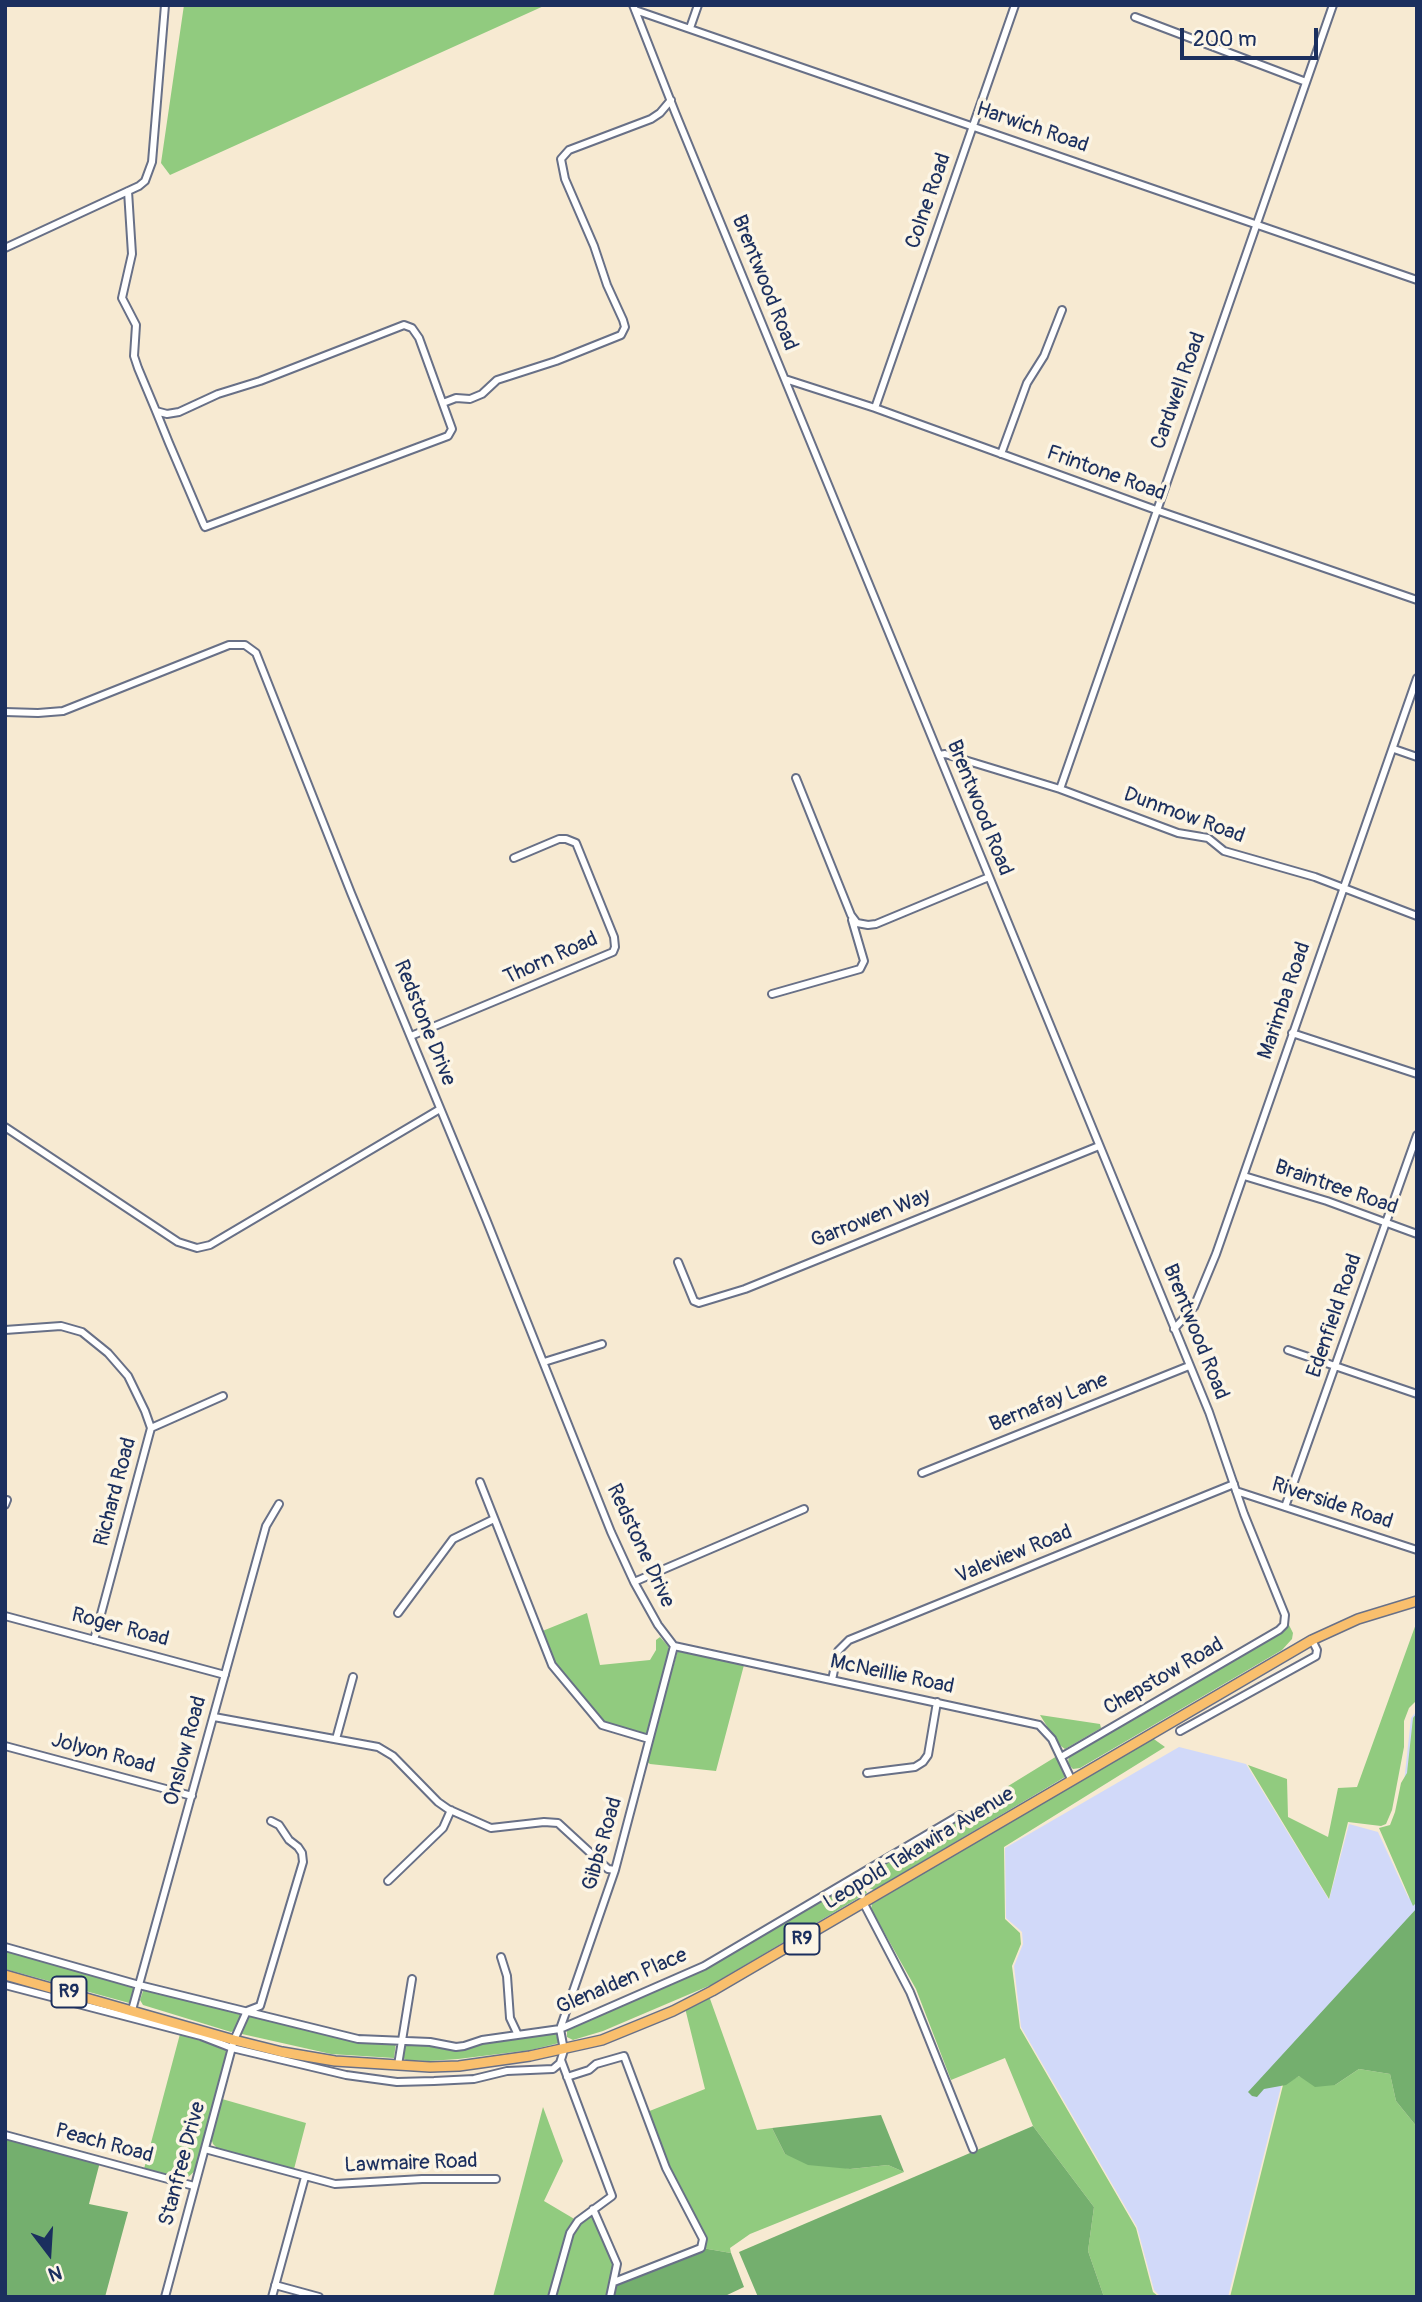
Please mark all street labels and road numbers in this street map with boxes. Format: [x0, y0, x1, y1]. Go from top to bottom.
street label: Harwich Road [973, 97, 1091, 159]
street label: Colne Road [901, 150, 957, 252]
street label: Brentwood Road [725, 211, 803, 355]
street label: Cardwell Road [1146, 329, 1212, 453]
street label: Frintone Road [1043, 441, 1169, 507]
street label: Brentwood Road [940, 736, 1018, 880]
street label: Dunmow Road [1120, 782, 1248, 850]
street label: Thorn Road [500, 927, 602, 991]
street label: Marimba Road [1253, 939, 1317, 1063]
street label: Redstone Drive [387, 956, 461, 1090]
street label: Braintree Road [1271, 1155, 1401, 1221]
street label: Garrowen Way [808, 1184, 934, 1254]
street label: Edenfield Road [1302, 1251, 1368, 1381]
street label: Brentwood Road [1156, 1260, 1234, 1404]
street label: Bernafay Lane [986, 1368, 1112, 1438]
street label: Richard Road [89, 1435, 143, 1549]
street label: Riverside Road [1268, 1473, 1396, 1535]
street label: Redstone Drive [600, 1480, 680, 1612]
street label: Valeview Road [952, 1520, 1076, 1590]
street label: Roger Road [68, 1603, 172, 1653]
street label: Chepstow Road [1100, 1633, 1228, 1721]
street label: McNeillie Road [828, 1650, 956, 1700]
street label: Onslow Road [159, 1693, 213, 1809]
street label: Jolyon Road [48, 1728, 158, 1780]
street label: Leopold Takawira Avenue [819, 1782, 1019, 1916]
street label: Gibbs Road [578, 1795, 628, 1893]
road number: R9 [784, 1924, 820, 1954]
street label: Glenalden Place [553, 1943, 691, 2021]
road number: R9 [52, 1976, 86, 2008]
street label: Stanfree Drive [154, 2099, 212, 2229]
street label: Peach Road [52, 2119, 156, 2169]
street label: Lawmaire Road [344, 2149, 478, 2179]

